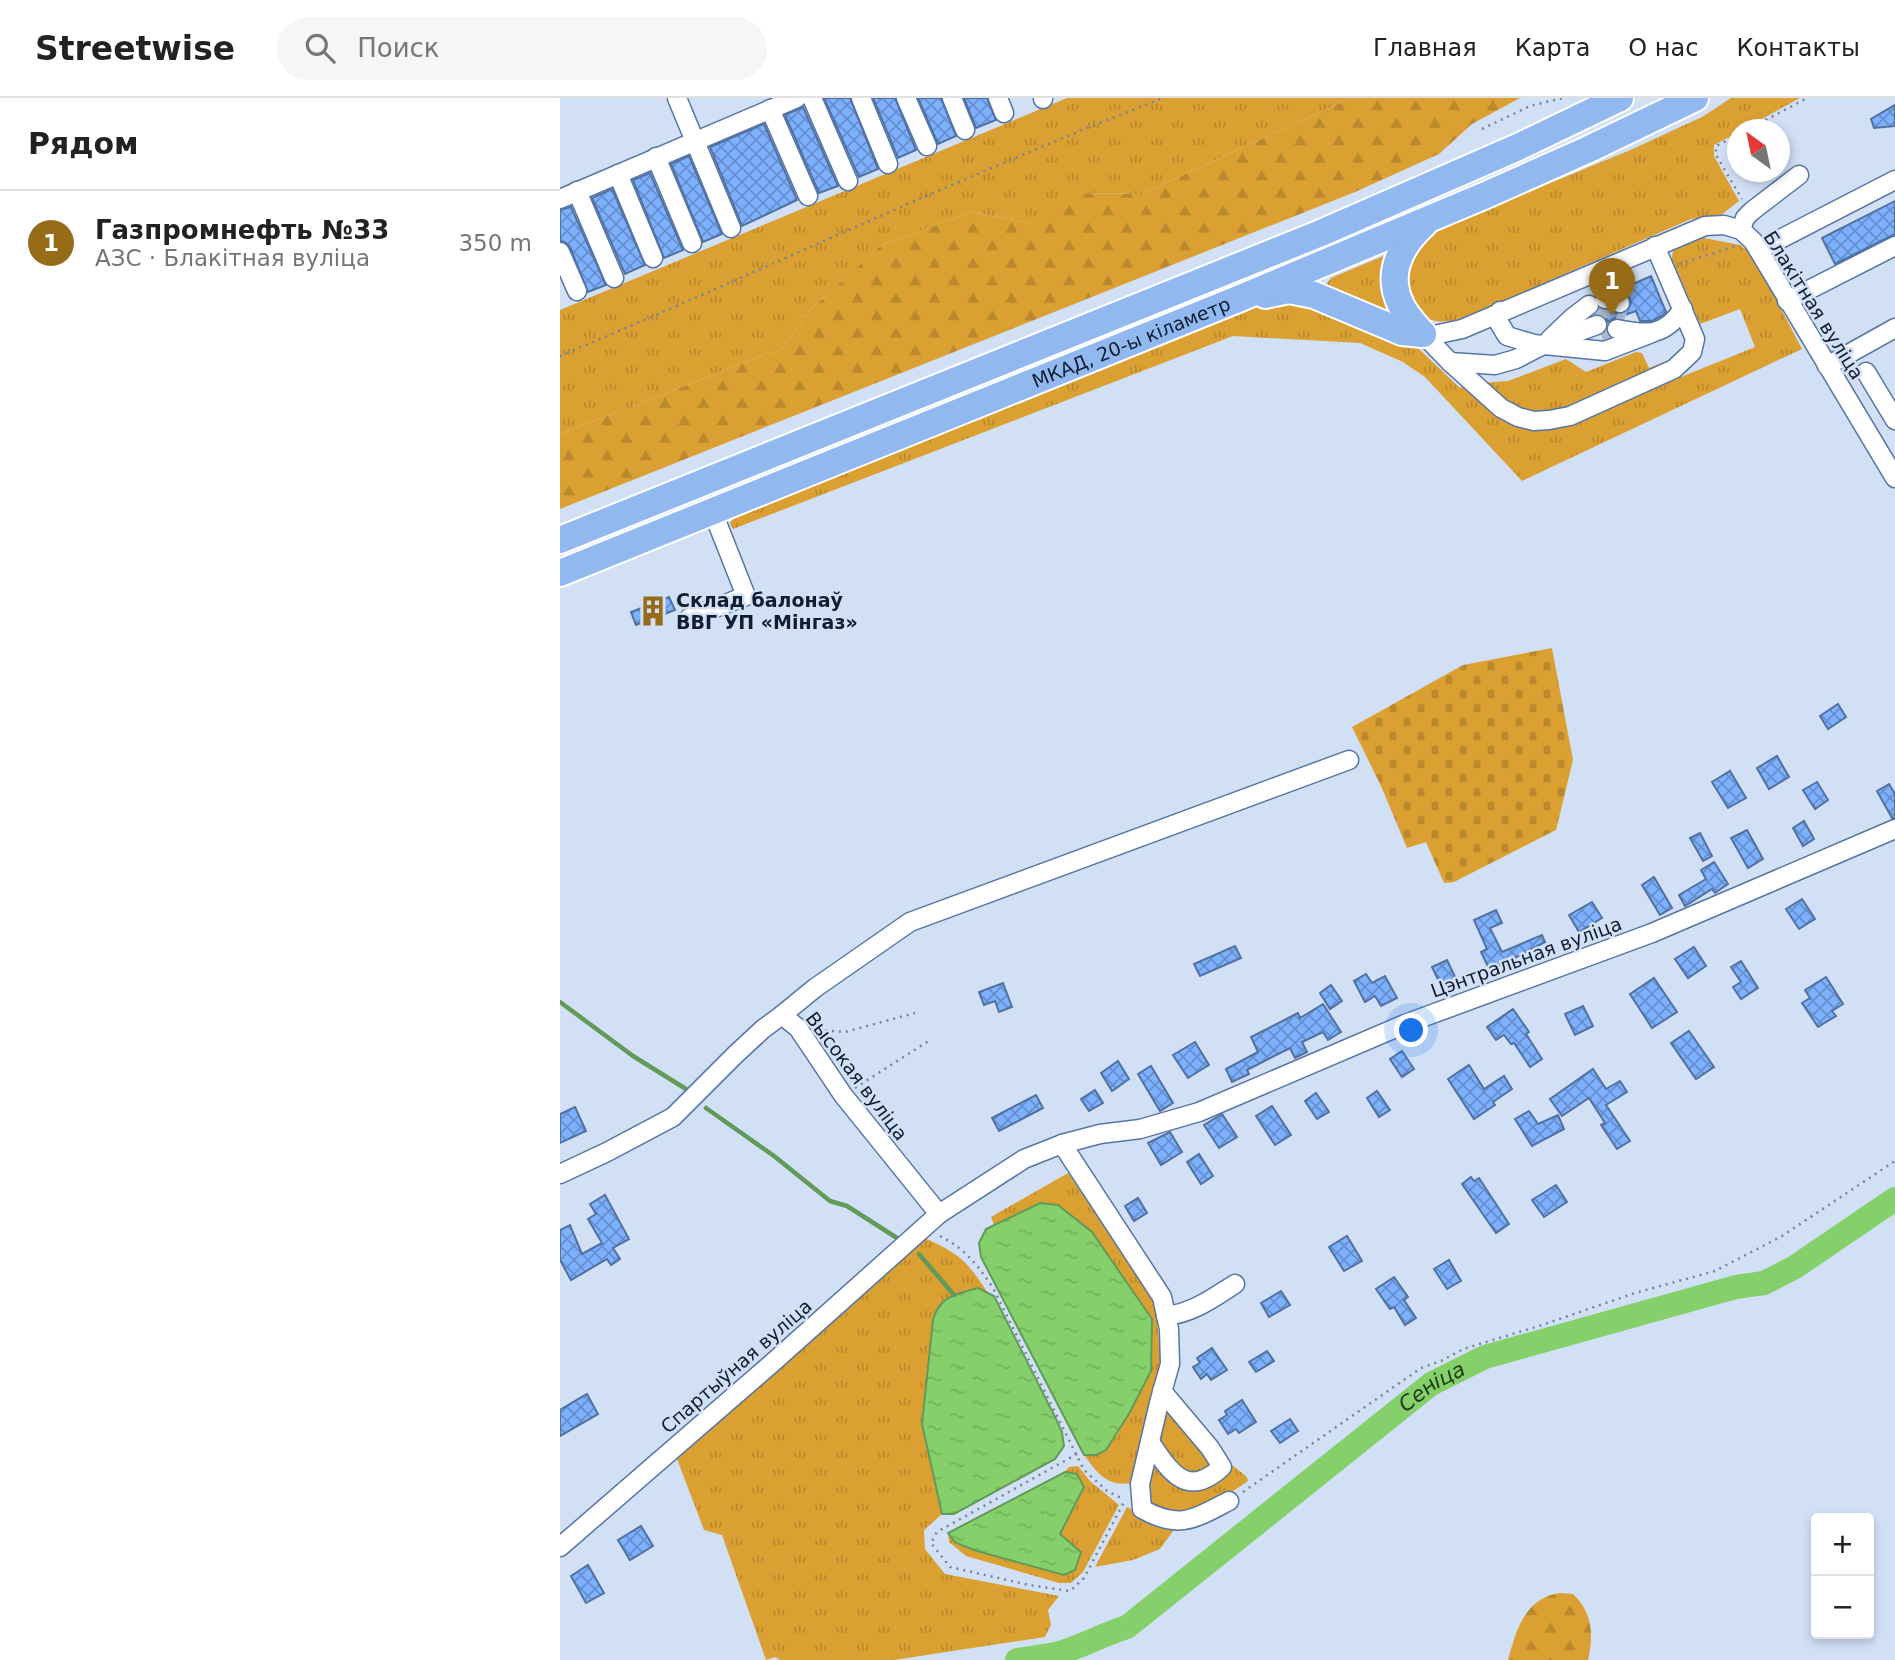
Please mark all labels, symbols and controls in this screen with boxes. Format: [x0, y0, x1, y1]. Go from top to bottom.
search box [277, 17, 767, 80]
text: Streetwise [35, 29, 235, 68]
icon: search [301, 29, 339, 67]
text: Поиск [357, 33, 440, 63]
text: Главная [1373, 34, 1477, 62]
text: Карта [1515, 34, 1590, 62]
text: О нас [1628, 34, 1698, 62]
text: Контакты [1736, 34, 1860, 62]
north arrow [1727, 119, 1790, 182]
text: Рядом [28, 126, 139, 161]
text: Газпромнефть №33 [95, 215, 389, 245]
street label: Блакітная вуліца [1759, 227, 1869, 383]
text: 1 [43, 230, 59, 256]
text: 350 m [458, 230, 532, 256]
text: АЗС · Блакітная вуліца [95, 245, 370, 271]
pin: 1 [1589, 258, 1635, 316]
street label: МКАД, 20-ы кіламетр [1029, 292, 1233, 392]
place label: Склад балонаў ВВГ УП «Мінгаз» [676, 589, 858, 633]
building icon: Склад балонаў ВВГ УП «Мінгаз» [636, 594, 670, 628]
street label: Цэнтральная вуліца [1427, 912, 1625, 1002]
street label: Высокая вуліца [802, 1007, 912, 1145]
your location [1394, 1013, 1428, 1047]
street label: Спартыўная вуліца [656, 1294, 816, 1438]
water label: Сеніца [1394, 1357, 1469, 1417]
map controls [1811, 1513, 1874, 1639]
button: + [1811, 1513, 1874, 1576]
button: − [1811, 1576, 1874, 1639]

